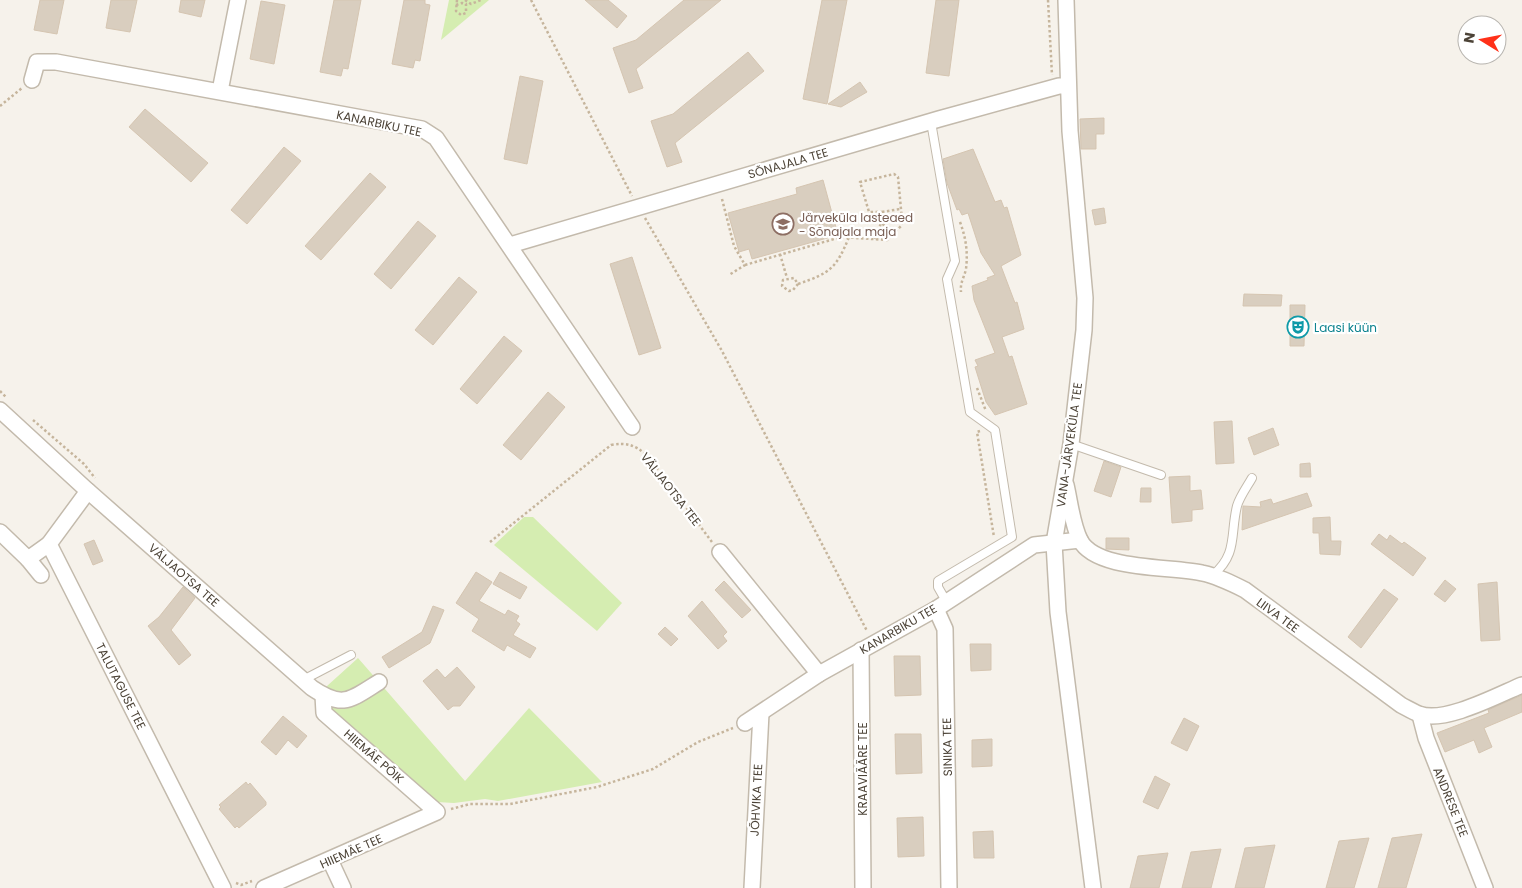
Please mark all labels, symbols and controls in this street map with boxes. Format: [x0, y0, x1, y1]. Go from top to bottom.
north arrow [1457, 15, 1507, 65]
text: N [1458, 31, 1480, 45]
street label: KANARBIKU TEE [335, 106, 423, 140]
street label: SÕNAJALA TEE [746, 143, 830, 183]
place label: Järveküla lasteaed - Sõnajala maja [799, 209, 913, 240]
school or university icon: Järveküla lasteaed - Sõnajala maja [771, 212, 795, 236]
theatre icon: Laasi küün [1286, 315, 1310, 339]
place label: Laasi küün [1314, 319, 1377, 336]
street label: VANA-JÄRVEKÜLA TEE [1052, 381, 1086, 509]
street label: VÄLJAOTSA TEE [637, 449, 705, 529]
street label: VÄLJAOTSA TEE [145, 539, 223, 611]
street label: LIIVA TEE [1253, 594, 1303, 636]
street label: KANARBIKU TEE [856, 600, 940, 658]
street label: TALUTAGUSE TEE [92, 640, 150, 732]
street label: SINIKA TEE [938, 718, 956, 776]
street label: KRAAVIÄÄRE TEE [854, 722, 871, 816]
street label: HIIEMÄE PÕIK [340, 725, 408, 787]
street label: JÕHVIKA TEE [746, 763, 766, 837]
street label: ANDRESE TEE [1429, 765, 1473, 839]
street label: HIIEMÄE TEE [317, 830, 385, 872]

